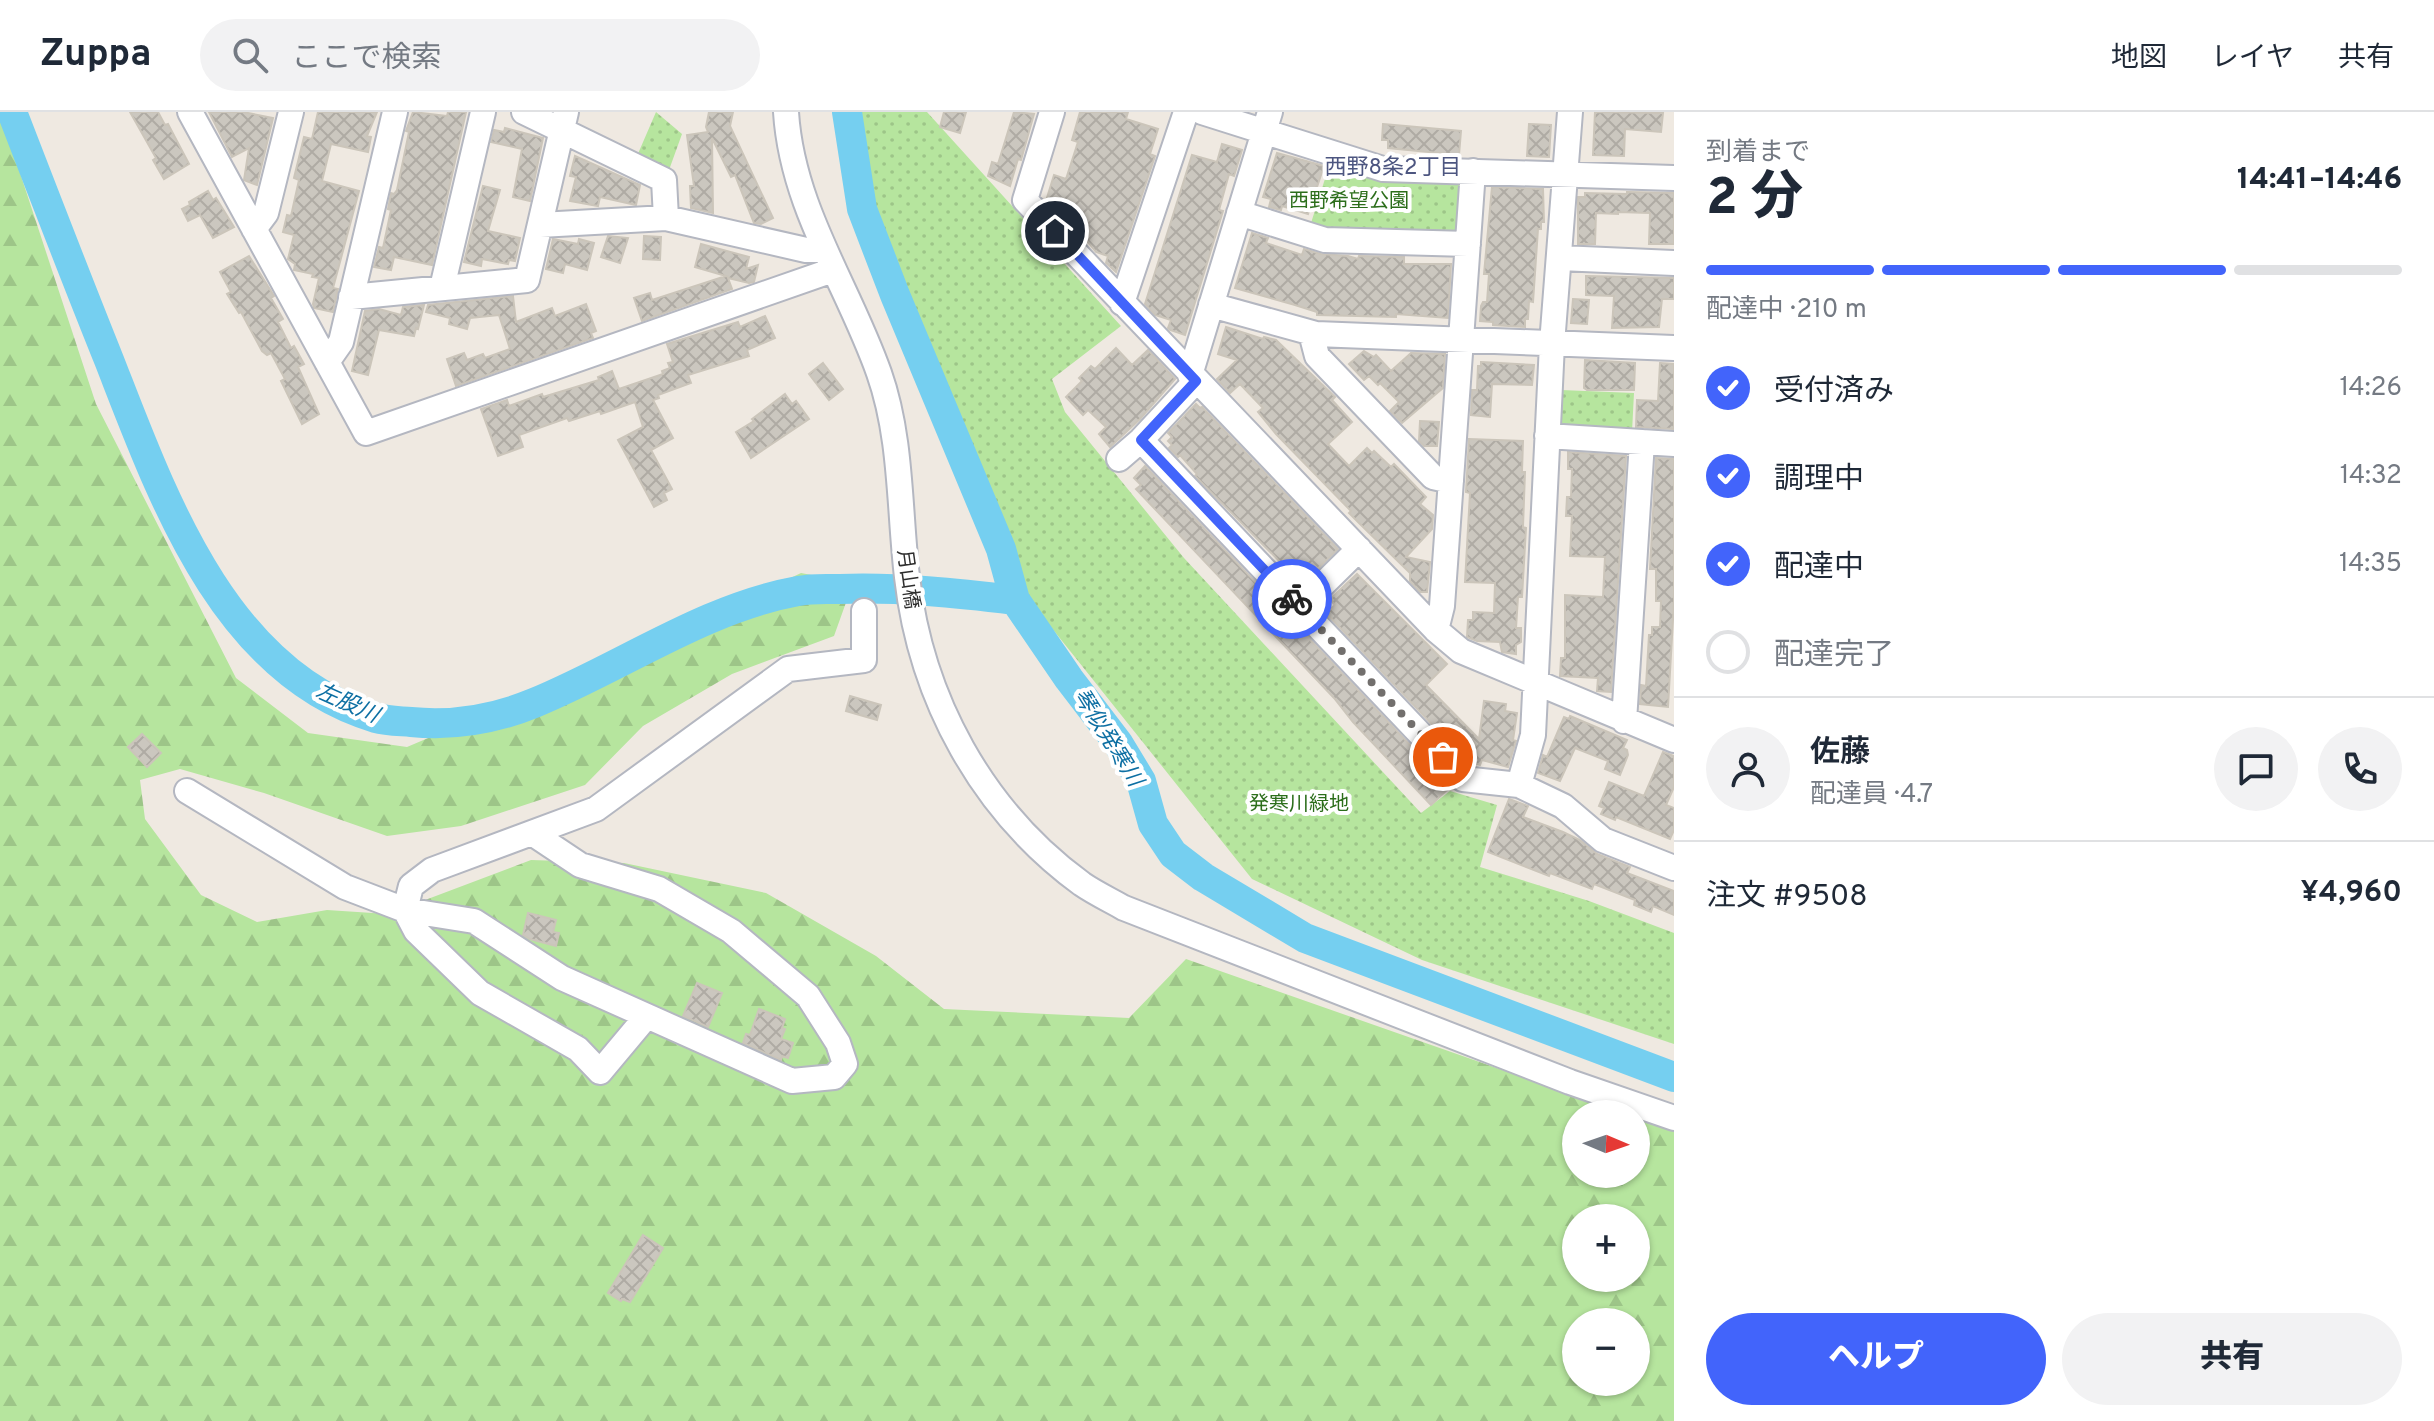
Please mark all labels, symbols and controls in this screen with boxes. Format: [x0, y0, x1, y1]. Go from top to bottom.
search box [200, 19, 760, 91]
text: Zuppa [40, 31, 152, 80]
icon: search [228, 33, 272, 77]
text: ここで検索 [292, 41, 442, 78]
text: 地図 [2111, 41, 2167, 77]
text: レイヤ [2211, 41, 2294, 77]
text: 共有 [2338, 41, 2394, 77]
text: 到着まで [1706, 137, 1810, 170]
district label: 西野8条2丁目 [1325, 155, 1461, 182]
text: 14:41–14:46 [2237, 162, 2402, 199]
text: 2 分 [1706, 167, 1803, 233]
park label: 西野希望公園 [1289, 189, 1409, 215]
pin [1021, 197, 1089, 265]
icon: home [1033, 209, 1077, 253]
text: 配達中 · 210 m [1706, 294, 1867, 327]
icon: check [1706, 366, 1750, 410]
text: 14:26 [2339, 372, 2402, 405]
text: 受付済み [1774, 374, 1894, 411]
icon: check [1706, 454, 1750, 498]
text: 14:32 [2340, 460, 2402, 493]
text: 調理中 [1774, 462, 1864, 499]
icon: check [1706, 542, 1750, 586]
street label: 月山橋 [890, 548, 924, 611]
text: 14:35 [2339, 548, 2402, 581]
text: 配達中 [1774, 550, 1864, 587]
courier [1252, 559, 1332, 639]
icon: bike [1270, 577, 1314, 621]
text: 配達完了 [1774, 638, 1894, 675]
water label: 左股川 [311, 679, 384, 731]
water label: 琴似発寒川 [1066, 685, 1149, 794]
pin [1409, 723, 1477, 791]
button: person [1706, 727, 1790, 811]
button: chat [2214, 727, 2298, 811]
button: phone [2318, 727, 2402, 811]
icon: bag [1421, 735, 1465, 779]
text: 佐藤 [1810, 735, 1870, 772]
text: 配達員 · 4.7 [1810, 779, 1933, 812]
park label: 発寒川緑地 [1249, 792, 1349, 818]
text: ¥4,960 [2301, 875, 2402, 912]
text: 注文 #9508 [1706, 879, 1868, 916]
north arrow [1562, 1100, 1650, 1188]
map controls [1562, 1100, 1650, 1396]
button: + [1562, 1204, 1650, 1292]
button: − [1562, 1308, 1650, 1396]
button: ヘルプ [1706, 1313, 2046, 1405]
button: 共有 [2062, 1313, 2402, 1405]

